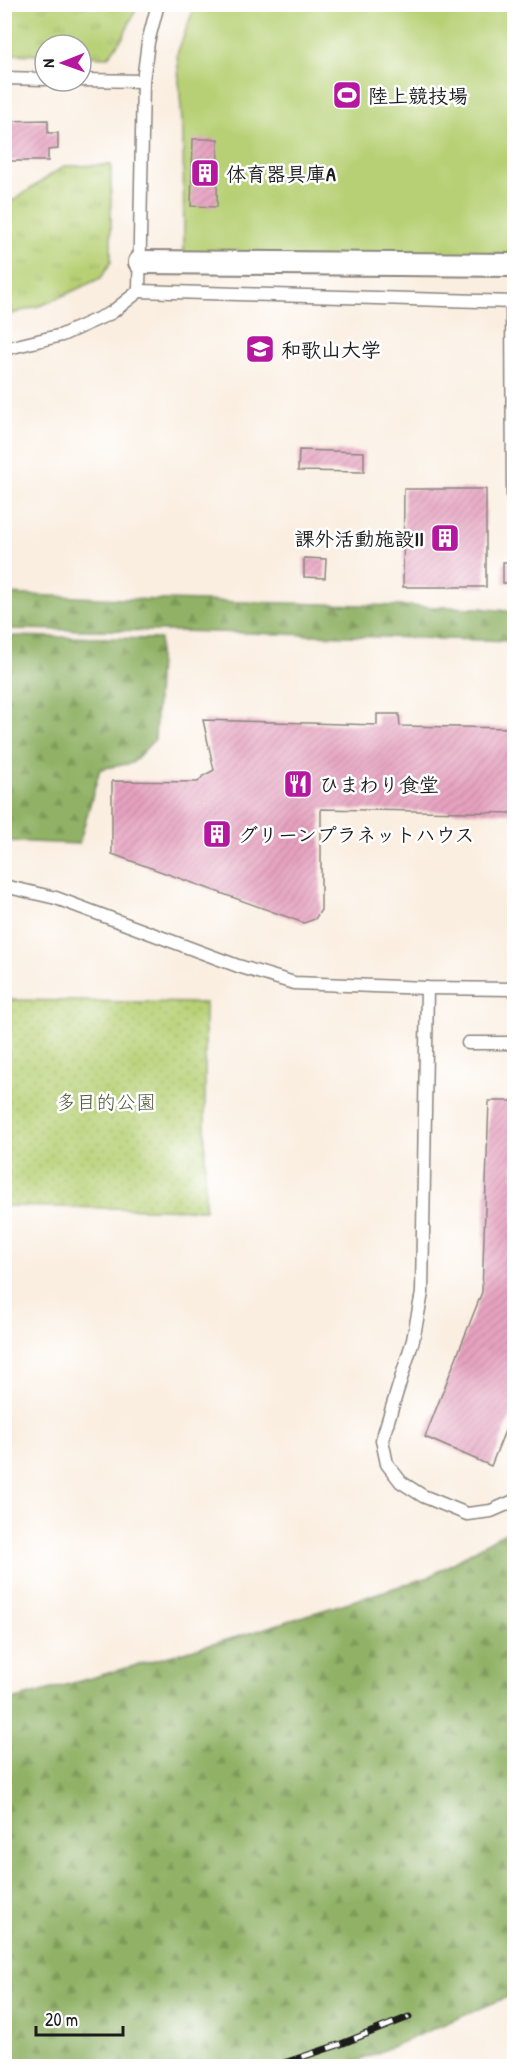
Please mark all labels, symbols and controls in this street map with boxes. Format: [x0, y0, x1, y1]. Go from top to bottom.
north arrow [33, 33, 93, 93]
text: N [37, 58, 59, 68]
sports icon: 陸上競技場 [331, 79, 363, 111]
place label: 陸上競技場 [368, 82, 468, 109]
building icon: 体育器具庫A [189, 157, 221, 189]
place label: 体育器具庫A [226, 160, 336, 187]
school or university icon: 和歌山大学 [244, 333, 276, 365]
place label: 和歌山大学 [281, 336, 381, 363]
building icon: 課外活動施設II [429, 522, 461, 554]
place label: 課外活動施設II [295, 525, 424, 552]
restaurant icon: ひまわり食堂 [282, 768, 314, 800]
place label: ひまわり食堂 [319, 771, 439, 798]
building icon: グリーンプラネットハウス [201, 818, 233, 850]
place label: グリーンプラネットハウス [238, 821, 474, 848]
park label: 多目的公園 [56, 1088, 156, 1115]
scale bar [36, 1999, 123, 2037]
text: 20 m [45, 2007, 78, 2032]

